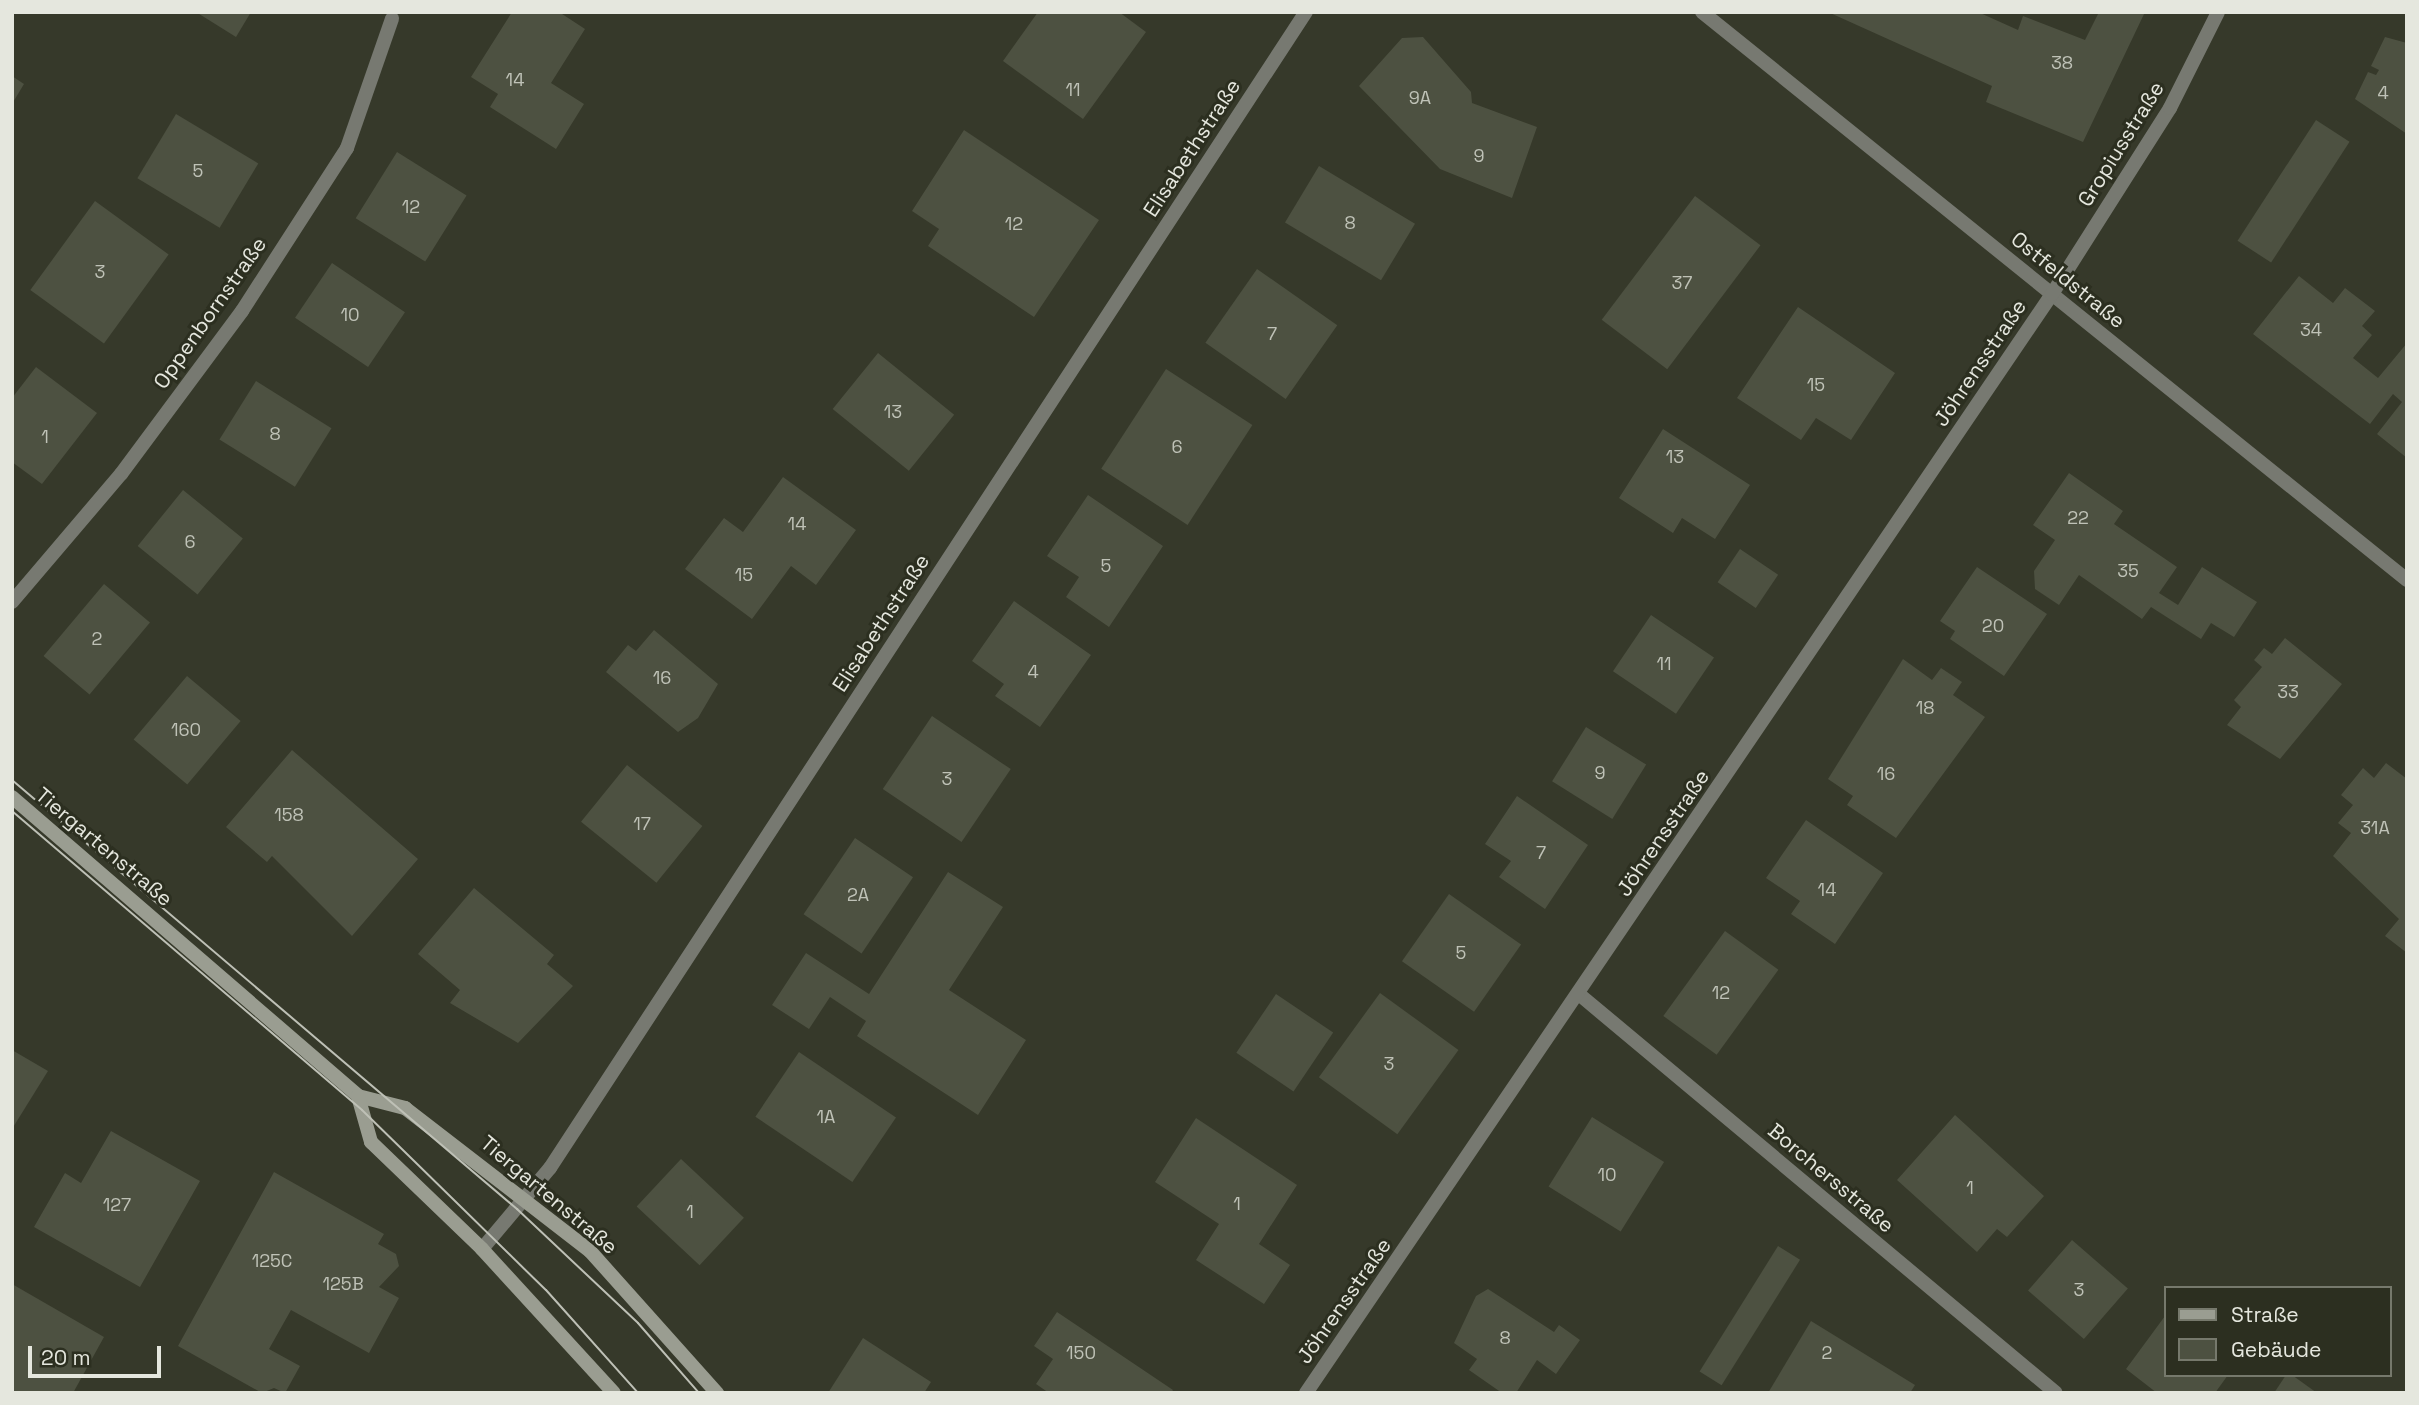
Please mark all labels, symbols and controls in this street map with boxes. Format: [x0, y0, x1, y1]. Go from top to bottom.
house number: 38 [2051, 52, 2073, 74]
house number: 14 [506, 69, 524, 91]
street label: Elisabethstraße [1138, 74, 1246, 222]
street label: Gropiusstraße [2073, 77, 2169, 211]
house number: 11 [1065, 79, 1081, 101]
house number: 4 [2377, 82, 2389, 104]
house number: 9A [1409, 87, 1431, 109]
house number: 9 [1473, 145, 1485, 167]
house number: 5 [193, 160, 203, 182]
house number: 12 [402, 196, 420, 218]
house number: 8 [1344, 212, 1356, 234]
house number: 12 [1005, 213, 1023, 235]
street label: Ostfeldstraße [2006, 226, 2130, 334]
street label: Oppenbornstraße [148, 232, 272, 394]
house number: 3 [95, 261, 105, 283]
house number: 37 [1671, 272, 1693, 294]
street label: Jöhrensstraße [1928, 295, 2032, 431]
house number: 10 [340, 304, 360, 326]
house number: 34 [2300, 319, 2322, 341]
house number: 7 [1267, 323, 1277, 345]
house number: 15 [1807, 374, 1825, 396]
house number: 13 [884, 401, 902, 423]
house number: 8 [269, 423, 281, 445]
house number: 1 [41, 426, 49, 448]
house number: 6 [1171, 436, 1183, 458]
house number: 13 [1666, 446, 1684, 468]
house number: 22 [2067, 507, 2089, 529]
house number: 14 [788, 513, 806, 535]
house number: 6 [184, 531, 196, 553]
street label: Elisabethstraße [827, 549, 935, 697]
house number: 5 [1101, 555, 1111, 577]
house number: 35 [2117, 560, 2139, 582]
house number: 15 [735, 564, 753, 586]
house number: 20 [1982, 615, 2004, 637]
house number: 2 [92, 628, 102, 650]
house number: 11 [1656, 653, 1672, 675]
house number: 4 [1027, 661, 1039, 683]
house number: 16 [653, 667, 671, 689]
house number: 33 [2277, 681, 2299, 703]
house number: 18 [1916, 697, 1934, 719]
house number: 160 [171, 719, 201, 741]
house number: 9 [1594, 762, 1606, 784]
house number: 16 [1877, 763, 1895, 785]
street label: Jöhrensstraße [1611, 765, 1715, 901]
house number: 3 [942, 768, 952, 790]
street label: Tiergartenstraße [30, 782, 178, 912]
house number: 158 [274, 804, 304, 826]
house number: 17 [633, 813, 651, 835]
house number: 31A [2360, 817, 2390, 839]
house number: 7 [1536, 842, 1546, 864]
house number: 14 [1818, 879, 1836, 901]
house number: 2A [847, 884, 869, 906]
house number: 5 [1456, 942, 1466, 964]
house number: 12 [1712, 982, 1730, 1004]
house number: 3 [1384, 1053, 1394, 1075]
house number: 1A [817, 1106, 835, 1128]
street label: Borchersstraße [1763, 1118, 1899, 1238]
street label: Tiergartenstraße [475, 1130, 623, 1260]
house number: 10 [1597, 1164, 1617, 1186]
house number: 1 [1966, 1177, 1974, 1199]
house number: 1 [1233, 1193, 1241, 1215]
house number: 127 [103, 1194, 131, 1216]
house number: 1 [686, 1201, 694, 1223]
street label: Jöhrensstraße [1291, 1233, 1397, 1369]
house number: 125C [252, 1250, 292, 1272]
house number: 125B [322, 1273, 364, 1295]
house number: 3 [2074, 1279, 2084, 1301]
legend [2164, 1286, 2391, 1377]
text: Straße [2231, 1301, 2299, 1328]
house number: 8 [1499, 1327, 1511, 1349]
scale bar [32, 1332, 164, 1376]
text: Gebäude [2231, 1336, 2321, 1363]
house number: 150 [1066, 1342, 1096, 1364]
house number: 2 [1822, 1342, 1832, 1364]
text: 20 m [41, 1344, 91, 1371]

